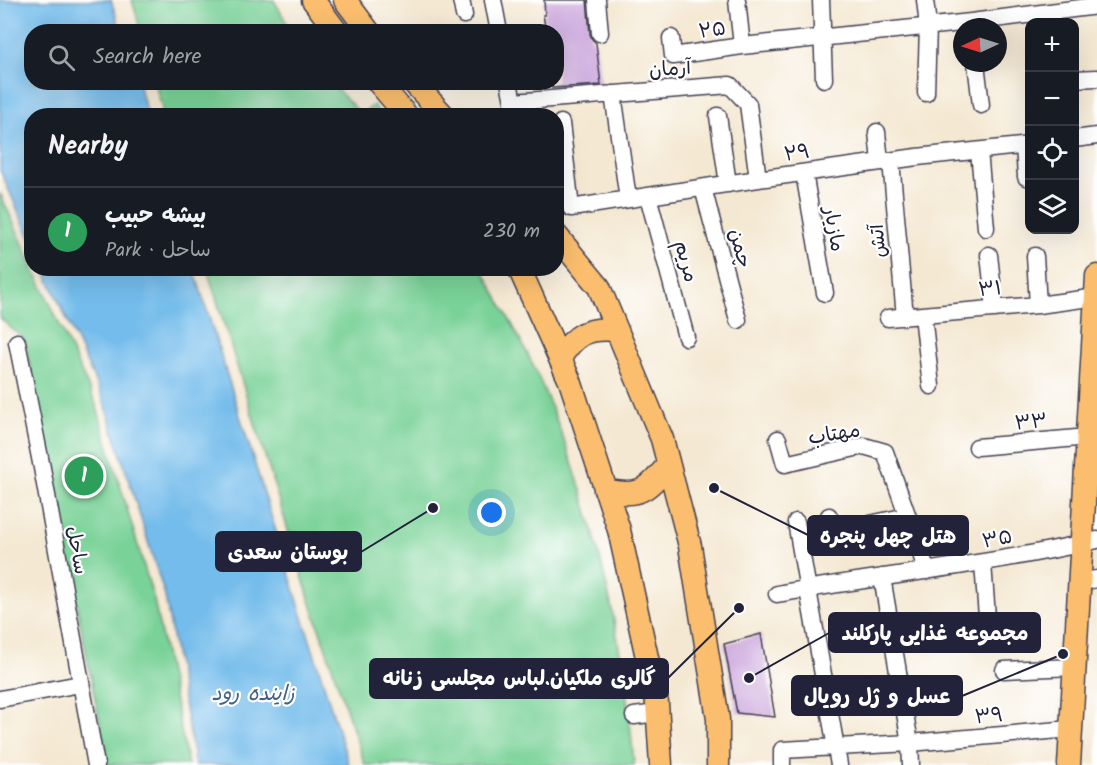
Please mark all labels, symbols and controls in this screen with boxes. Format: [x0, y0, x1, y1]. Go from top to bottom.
street label: ۲۵ [696, 13, 728, 49]
north arrow [953, 18, 1007, 72]
map controls [1025, 18, 1079, 234]
button: + [1025, 18, 1079, 72]
search box [24, 24, 564, 90]
text: Search here [93, 40, 201, 75]
icon: search [45, 41, 78, 74]
street label: آرمان [648, 52, 693, 87]
button: − [1025, 72, 1079, 126]
text: Nearby [48, 126, 128, 168]
button: locate [1025, 126, 1079, 180]
street label: ۲۹ [782, 136, 812, 172]
button: layers [1025, 180, 1079, 234]
text: بیشه حبیب [105, 199, 206, 234]
street label: مازیار [813, 202, 853, 254]
text: 1 [64, 216, 71, 248]
text: 230 m [483, 216, 540, 248]
street label: آتش [861, 222, 896, 259]
street label: چمن [719, 225, 760, 272]
text: Park · ساحل [105, 235, 211, 267]
street label: مریم [664, 237, 706, 286]
street label: ۳۱ [977, 273, 1003, 307]
street label: ۳۳ [1013, 406, 1049, 440]
street label: مهتاب [806, 415, 863, 455]
pin: 1 [64, 454, 104, 498]
your location [477, 498, 506, 527]
callout: هتل چهل پنجره [808, 516, 968, 555]
text: هتل چهل پنجره [820, 521, 957, 554]
street label: ۳۵ [979, 521, 1015, 559]
street label: ساحل [56, 524, 96, 577]
callout: بوستان سعدی [216, 532, 361, 571]
text: بوستان سعدی [228, 537, 348, 570]
callout: مجموعه غذایی پارکلند [829, 613, 1040, 652]
text: مجموعه غذایی پارکلند [842, 618, 1028, 651]
callout: گالری ملکیان.لباس مجلسی زنانه [370, 659, 668, 698]
text: گالری ملکیان.لباس مجلسی زنانه [382, 663, 656, 696]
callout: عسل و ژل رویال [792, 676, 962, 715]
water label: زاینده رود [211, 678, 296, 711]
text: عسل و ژل رویال [804, 681, 950, 714]
street label: ۳۹ [973, 700, 1005, 734]

